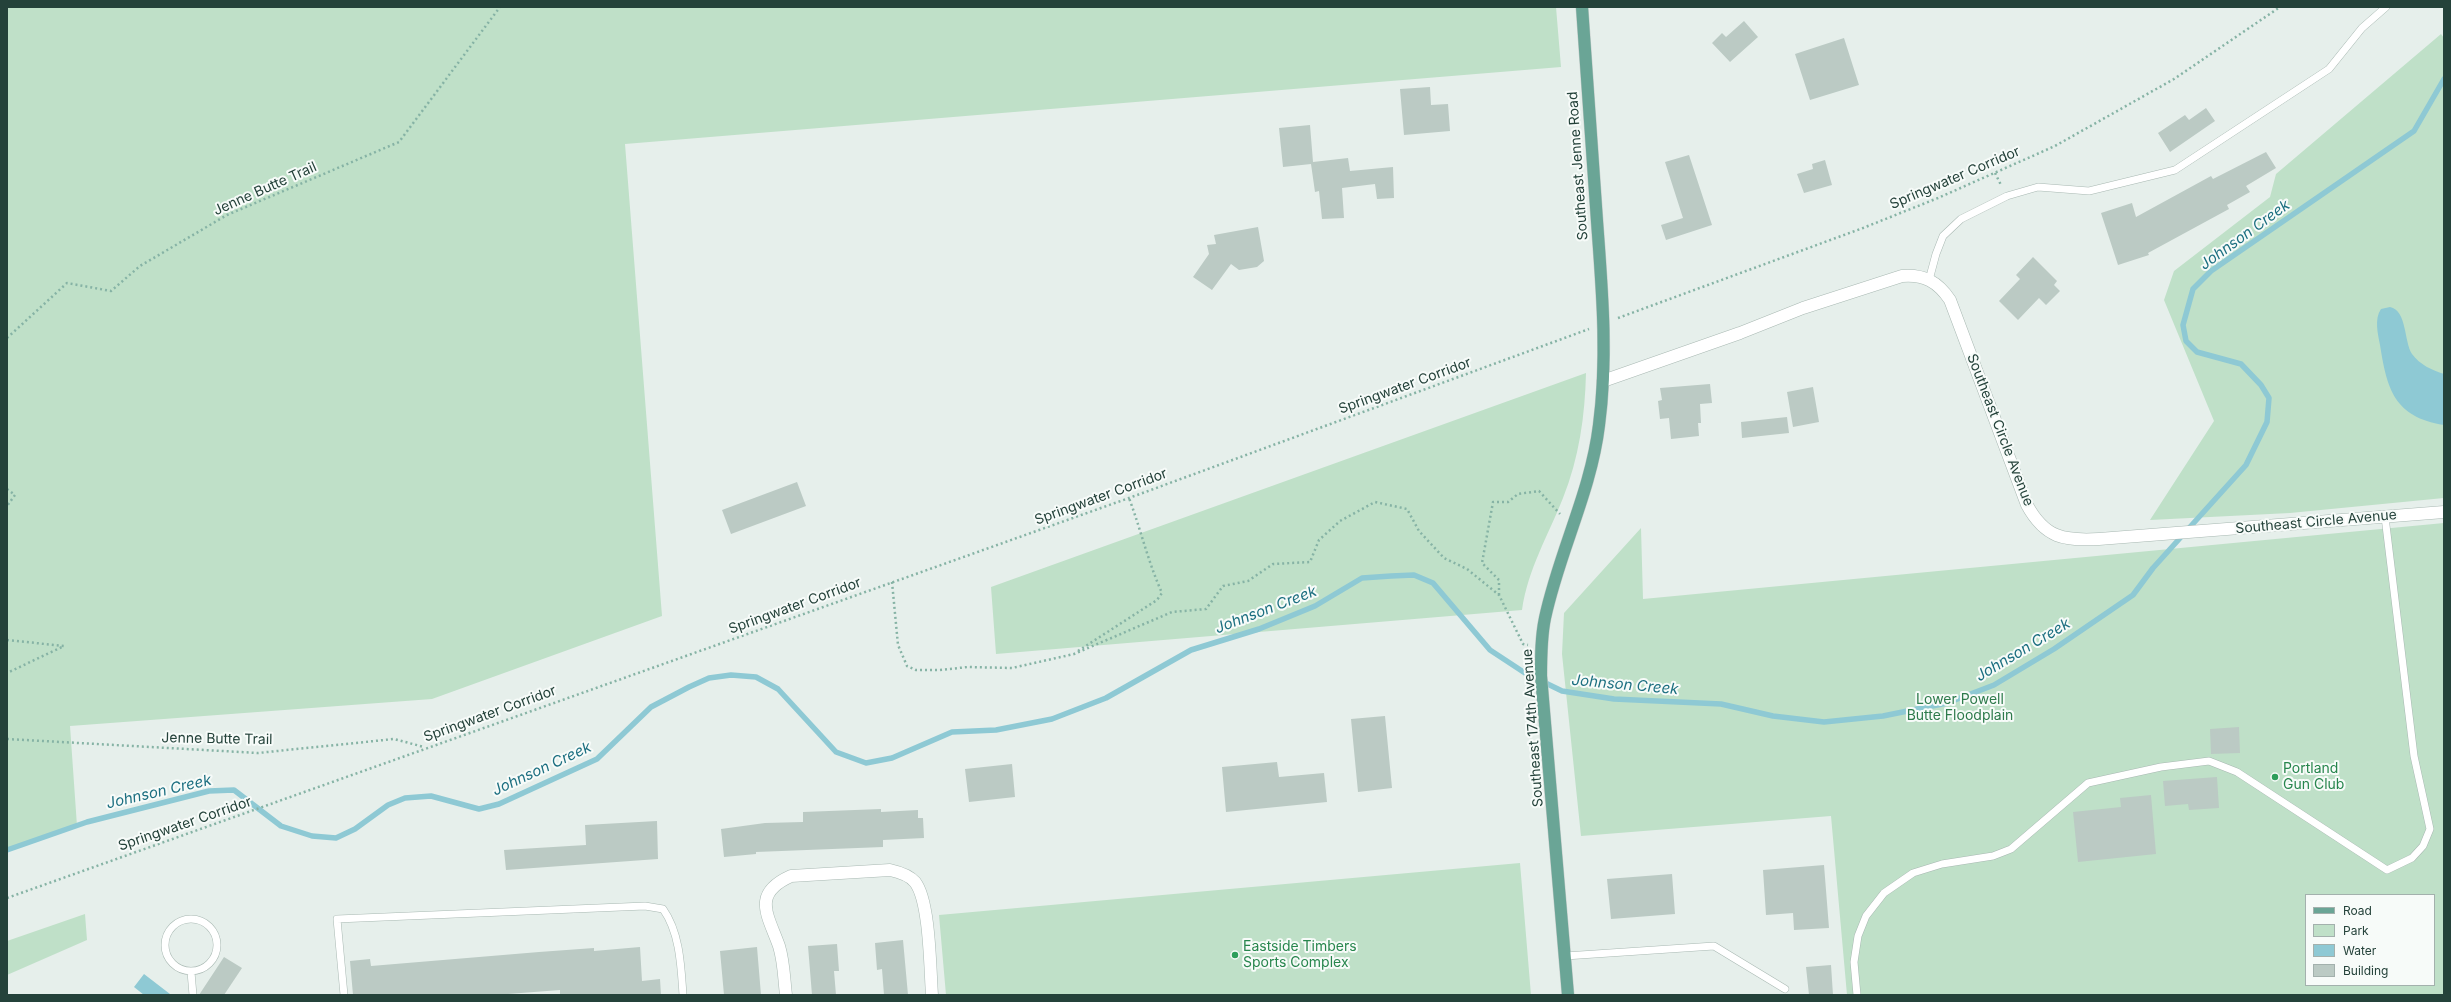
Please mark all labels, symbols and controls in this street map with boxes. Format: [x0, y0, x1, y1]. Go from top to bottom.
street label: Southeast Jenne Road [1564, 91, 1592, 241]
street label: Springwater Corridor [1887, 143, 2023, 213]
street label: Jenne Butte Trail [211, 159, 319, 219]
water label: Johnson Creek [2196, 196, 2294, 274]
street label: Southeast Circle Avenue [1963, 351, 2037, 509]
street label: Springwater Corridor [1337, 354, 1473, 418]
street label: Springwater Corridor [1033, 465, 1169, 529]
street label: Southeast Circle Avenue [2235, 507, 2397, 537]
street label: Springwater Corridor [727, 574, 863, 638]
water label: Johnson Creek [1213, 582, 1319, 638]
water label: Johnson Creek [1972, 615, 2074, 685]
street label: Southeast 174th Avenue [1519, 648, 1547, 808]
water label: Johnson Creek [1571, 671, 1679, 699]
street label: Springwater Corridor [422, 682, 558, 746]
park label: Lower Powell Butte Floodplain [1907, 692, 2013, 724]
street label: Jenne Butte Trail [161, 730, 273, 748]
water label: Johnson Creek [490, 738, 594, 800]
place label: Portland Gun Club [2283, 761, 2344, 794]
water label: Johnson Creek [105, 771, 213, 813]
marker: Portland Gun Club [2270, 772, 2280, 782]
street label: Springwater Corridor [116, 793, 254, 855]
legend [2305, 894, 2435, 986]
text: Road [2343, 903, 2372, 918]
text: Park [2343, 923, 2369, 938]
place label: Eastside Timbers Sports Complex [1243, 939, 1357, 972]
text: Water [2343, 943, 2376, 958]
marker: Eastside Timbers Sports Complex [1230, 950, 1240, 960]
text: Building [2343, 963, 2388, 978]

